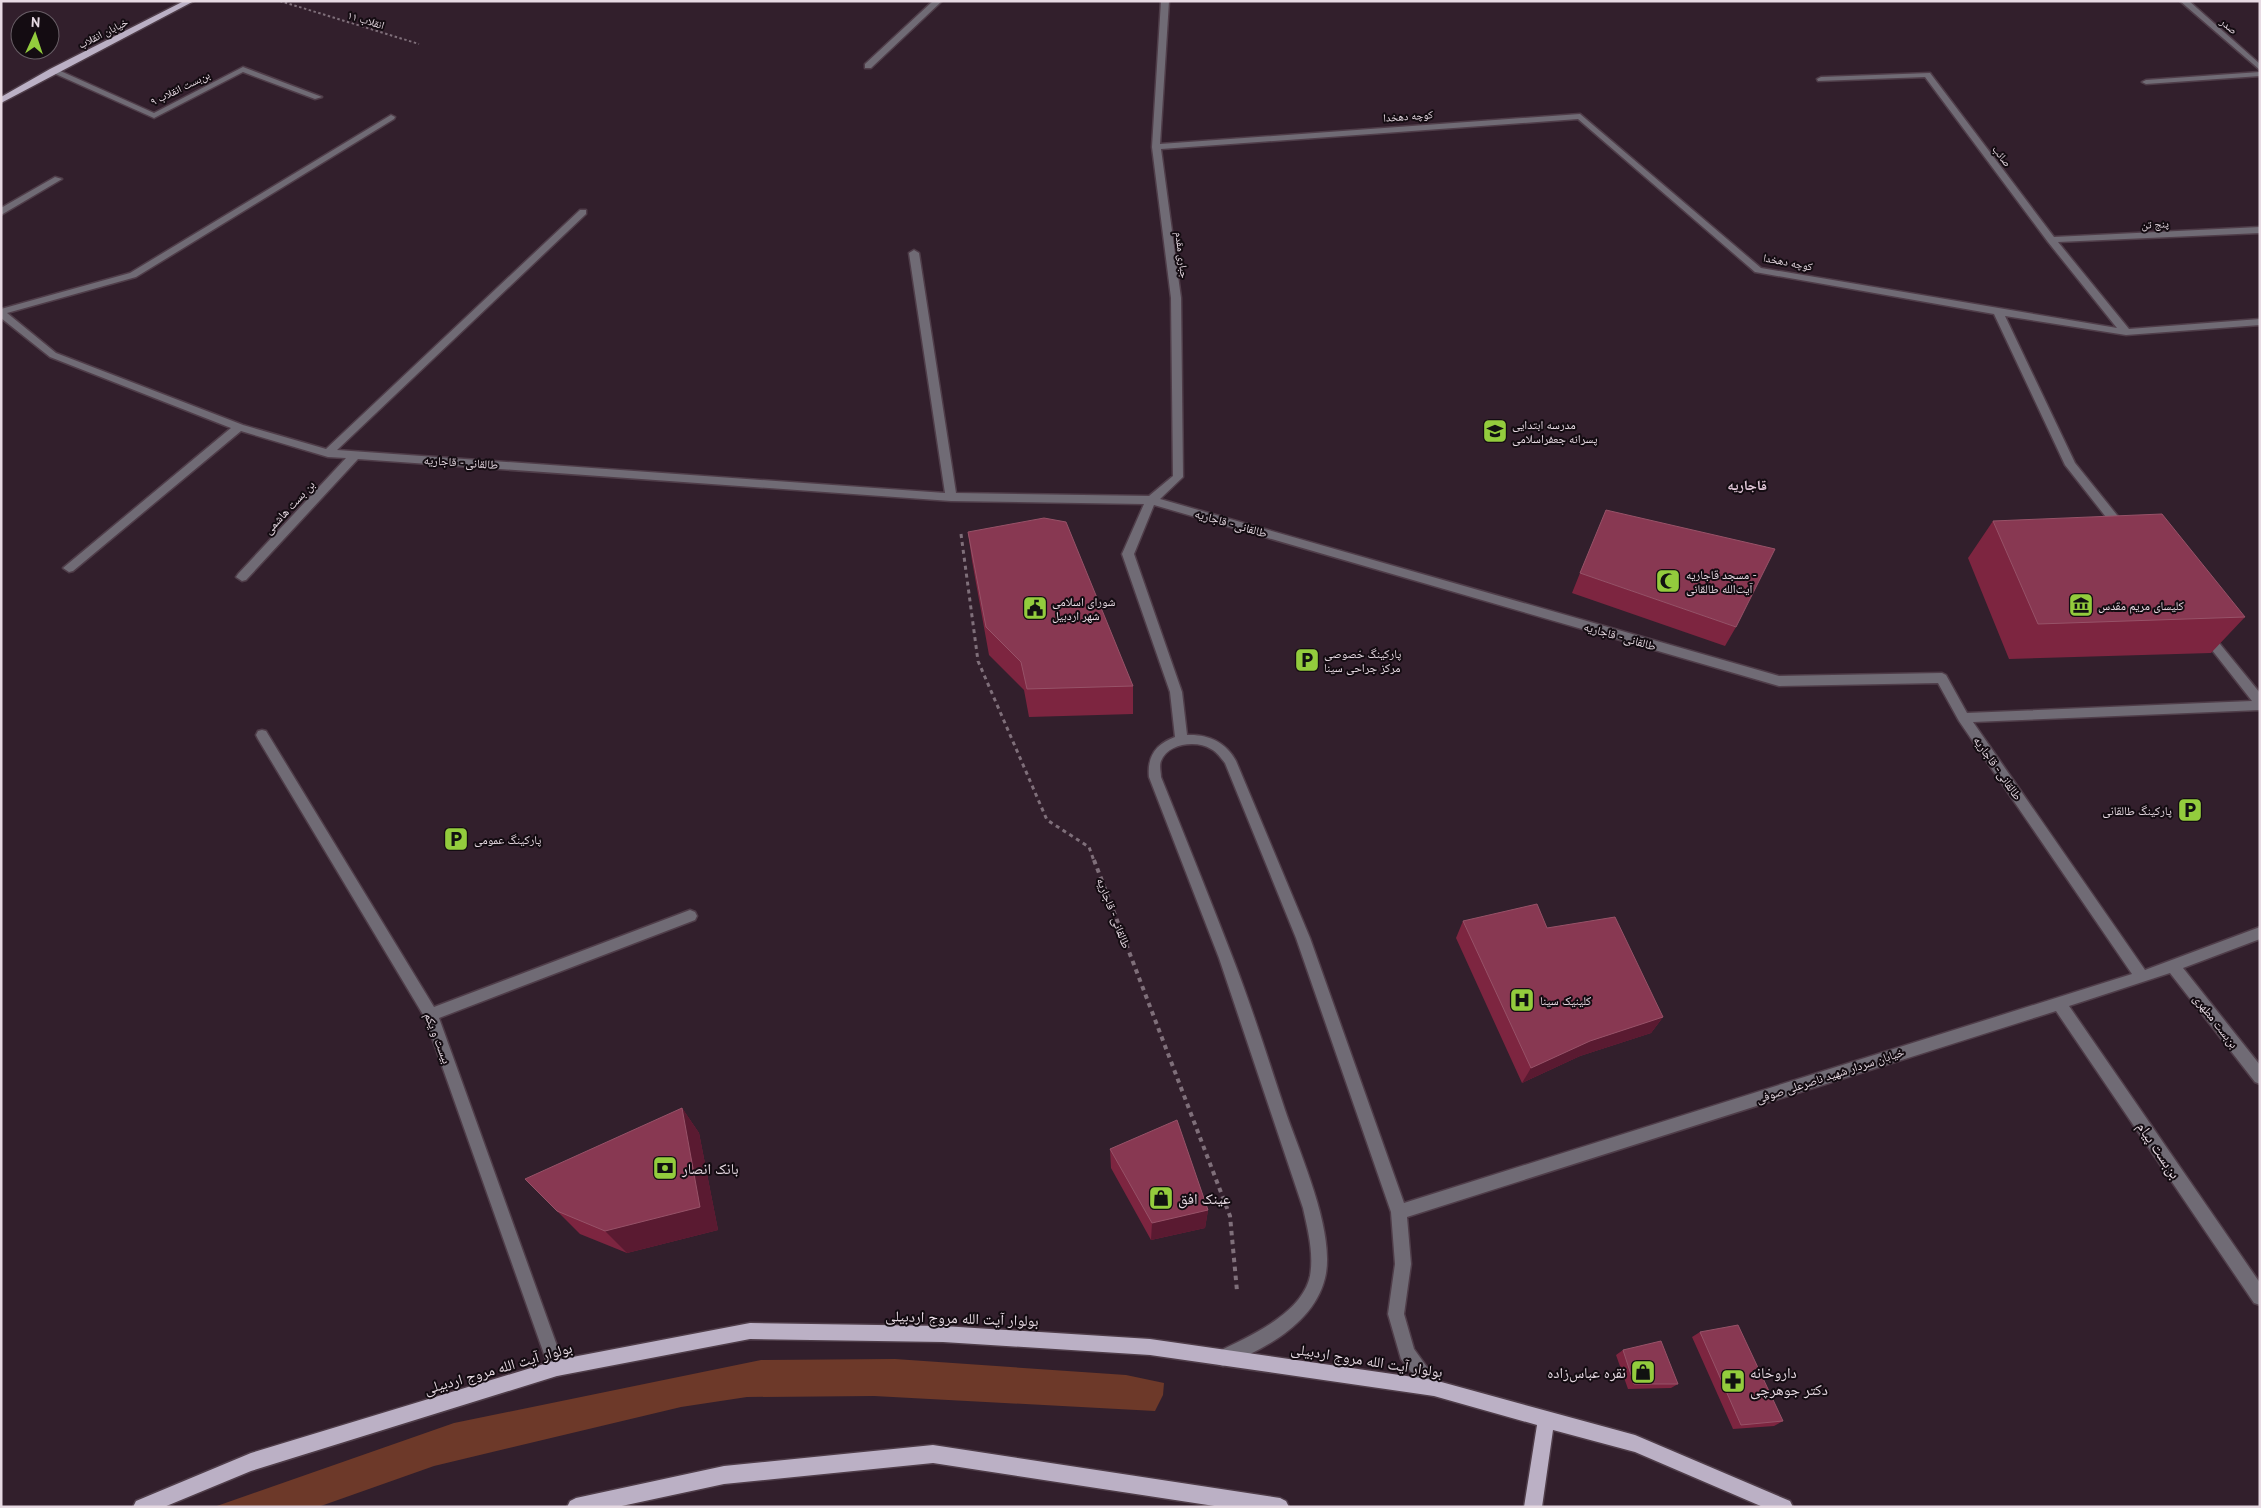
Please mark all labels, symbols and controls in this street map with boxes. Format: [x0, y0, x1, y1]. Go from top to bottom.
street label: انقلاب ۱۱ [346, 8, 386, 32]
north arrow [10, 10, 60, 60]
text: N [31, 13, 41, 31]
street label: خیابان انقلاب [76, 14, 130, 52]
street label: صدر [2217, 14, 2240, 37]
street label: بن‌بست انقلاب ۹ [148, 68, 212, 108]
street label: کوچه دهخدا [1383, 107, 1434, 125]
street label: صائب [1989, 142, 2015, 170]
street label: پنج تن [2141, 216, 2169, 232]
street label: جباری مقدم [1172, 231, 1192, 279]
street label: کوچه دهخدا [1762, 250, 1814, 274]
place label: مدرسه ابتدایی پسرانه جعفراسلامی [1512, 417, 1598, 446]
school or university icon: مدرسه ابتدایی پسرانه جعفراسلامی [1482, 418, 1508, 444]
street label: طالقانی - قاجاریه [423, 452, 499, 472]
district label: قاجاریه [1727, 476, 1767, 494]
street label: بن بست هاشمی [260, 477, 318, 537]
street label: طالقانی - قاجاریه [1193, 506, 1269, 541]
place label: مسجد قاجاریه - آیت‌الله طالقانی [1686, 567, 1756, 596]
mosque icon: مسجد قاجاریه - آیت‌الله طالقانی [1655, 568, 1681, 594]
museum icon: کلیسای مریم مقدس [2068, 592, 2094, 618]
place label: شورای اسلامی شهر اردبیل [1052, 594, 1116, 623]
public building icon: شورای اسلامی شهر اردبیل [1022, 595, 1048, 621]
place label: کلیسای مریم مقدس [2098, 598, 2184, 614]
street label: طالقانی - قاجاریه [1582, 619, 1658, 654]
place label: پارکینگ خصوصی مرکز جراحی سینا [1324, 646, 1402, 675]
parking icon: پارکینگ خصوصی مرکز جراحی سینا [1294, 647, 1320, 673]
street label: طالقانی - قاجاریه [1970, 733, 2026, 803]
parking icon: پارکینگ طالقانی [2177, 797, 2203, 823]
place label: پارکینگ طالقانی [2102, 803, 2172, 818]
parking icon: پارکینگ عمومی [443, 826, 469, 852]
place label: پارکینگ عمومی [474, 832, 542, 847]
street label: طالقانی - قاجاریه [1093, 876, 1134, 951]
hospital icon: کلینیک سینا [1509, 987, 1535, 1013]
street label: بن‌بست مطهری [2190, 991, 2242, 1051]
place label: کلینیک سینا [1540, 993, 1591, 1008]
street label: بیست و یکم [421, 1010, 455, 1066]
street label: خیابان سردار شهید ناصرعلی صوفی [1754, 1044, 1907, 1106]
street label: بن‌بست پیام [2132, 1118, 2185, 1183]
bank icon: بانک انصار [652, 1155, 678, 1181]
place label: بانک انصار [681, 1159, 739, 1178]
shop icon: عینک افق [1148, 1185, 1174, 1211]
place label: عینک افق [1178, 1189, 1231, 1209]
street label: بولوار آیت الله مروج اردبیلی [885, 1306, 1039, 1331]
street label: بولوار آیت الله مروج اردبیلی [422, 1338, 575, 1399]
street label: بولوار آیت الله مروج اردبیلی [1290, 1339, 1444, 1382]
shop icon: نقره عباس‌زاده [1630, 1359, 1656, 1385]
place label: نقره عباس‌زاده [1547, 1363, 1626, 1383]
place label: داروخانه دکتر جوهرچی [1750, 1363, 1828, 1400]
pharmacy icon: داروخانه دکتر جوهرچی [1720, 1368, 1746, 1394]

